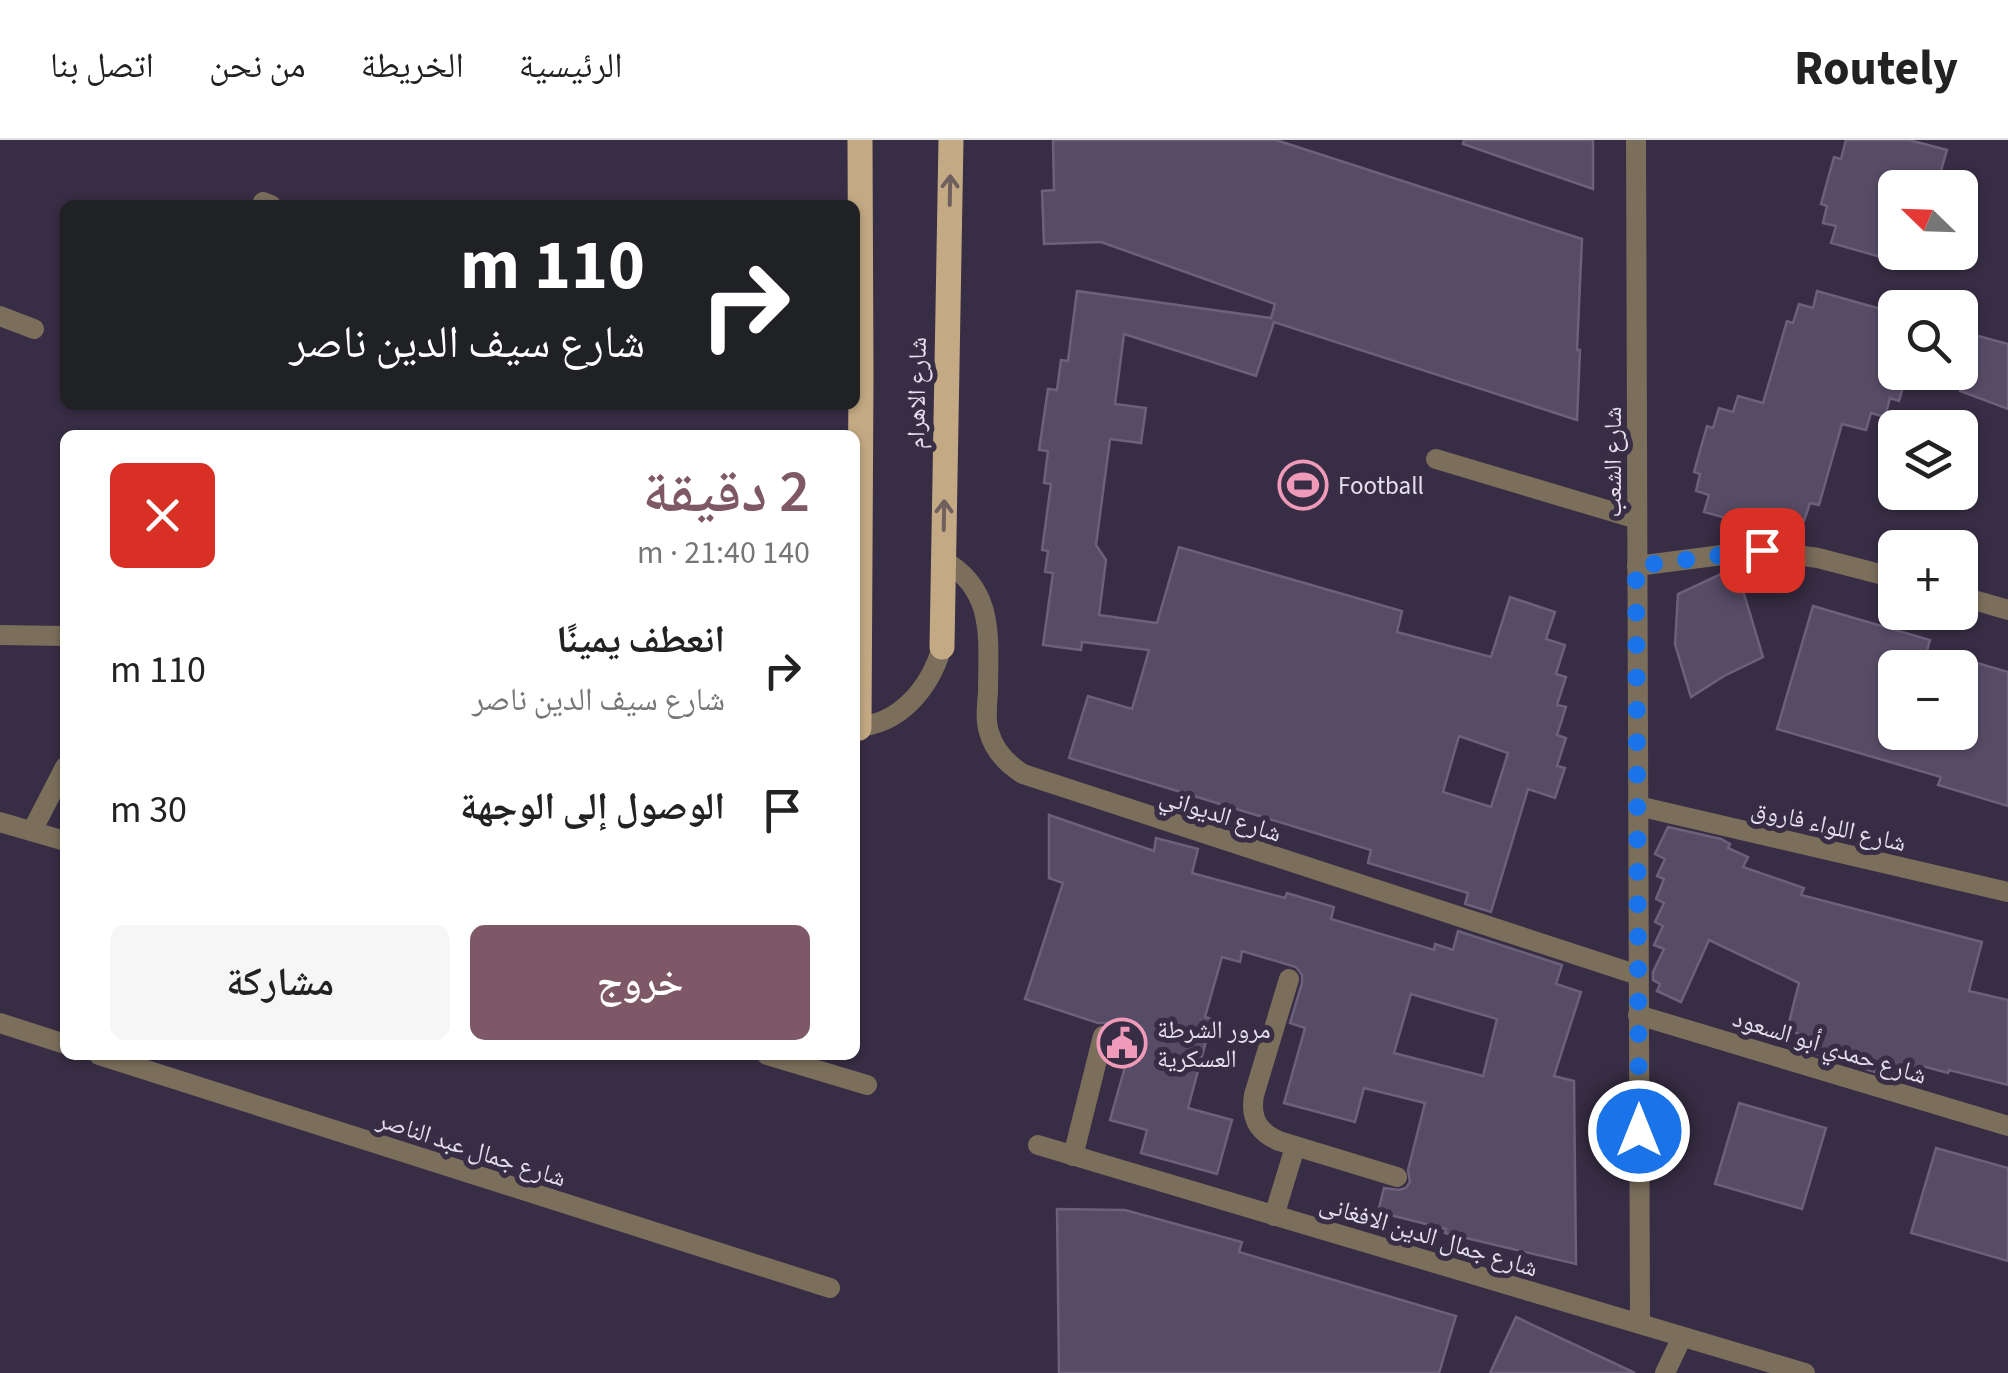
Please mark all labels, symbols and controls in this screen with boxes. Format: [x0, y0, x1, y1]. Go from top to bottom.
text: Routely [1794, 35, 1958, 103]
text: اتصل بنا [50, 41, 154, 91]
text: من نحن [209, 41, 306, 91]
text: الخريطة [361, 41, 464, 91]
text: الرئيسية [519, 41, 623, 91]
north arrow [1878, 170, 1978, 270]
map controls [1878, 170, 1978, 750]
one-way arrow [940, 175, 960, 208]
text: 110 m [460, 216, 645, 316]
icon: right [680, 240, 810, 370]
button: search [1878, 290, 1978, 390]
text: شارع سيف الدين ناصر [289, 311, 645, 375]
street label: شارع الاهرام [898, 337, 936, 450]
street label: شارع الشعب [1595, 406, 1631, 518]
button: layers [1878, 410, 1978, 510]
text: 2 دقيقة [643, 450, 810, 535]
sports icon: Football [1277, 459, 1329, 511]
button: close [110, 463, 215, 568]
place label: Football [1338, 468, 1424, 504]
one-way arrow [934, 499, 953, 531]
pin [1720, 508, 1805, 593]
icon: arrive [1735, 523, 1790, 578]
text: 140 m · 21:40 [637, 530, 810, 576]
button: + [1878, 530, 1978, 630]
text: انعطف يمينًا [556, 613, 725, 667]
text: 110 m [110, 643, 206, 697]
icon: right [755, 643, 810, 698]
button: − [1878, 650, 1978, 750]
text: شارع سيف الدين ناصر [472, 677, 725, 723]
street label: شارع الديواني [1155, 778, 1286, 853]
text: الوصول إلى الوجهة [460, 780, 725, 834]
text: 30 m [110, 783, 187, 837]
icon: arrive [755, 783, 810, 838]
street label: شارع اللواء فاروق [1748, 791, 1910, 861]
button: مشاركة [110, 925, 450, 1040]
button: خروج [470, 925, 810, 1040]
street label: شارع حمدي أبو السعود [1728, 1000, 1931, 1095]
place label: مرور الشرطة العسكرية [1157, 1012, 1271, 1077]
public building icon: مرور الشرطة العسكرية [1096, 1017, 1148, 1069]
position arrow [1587, 1079, 1691, 1183]
street label: شارع جمال عبد الناصر [372, 1101, 571, 1196]
street label: شارع جمال الدين الافغانى [1315, 1186, 1542, 1286]

